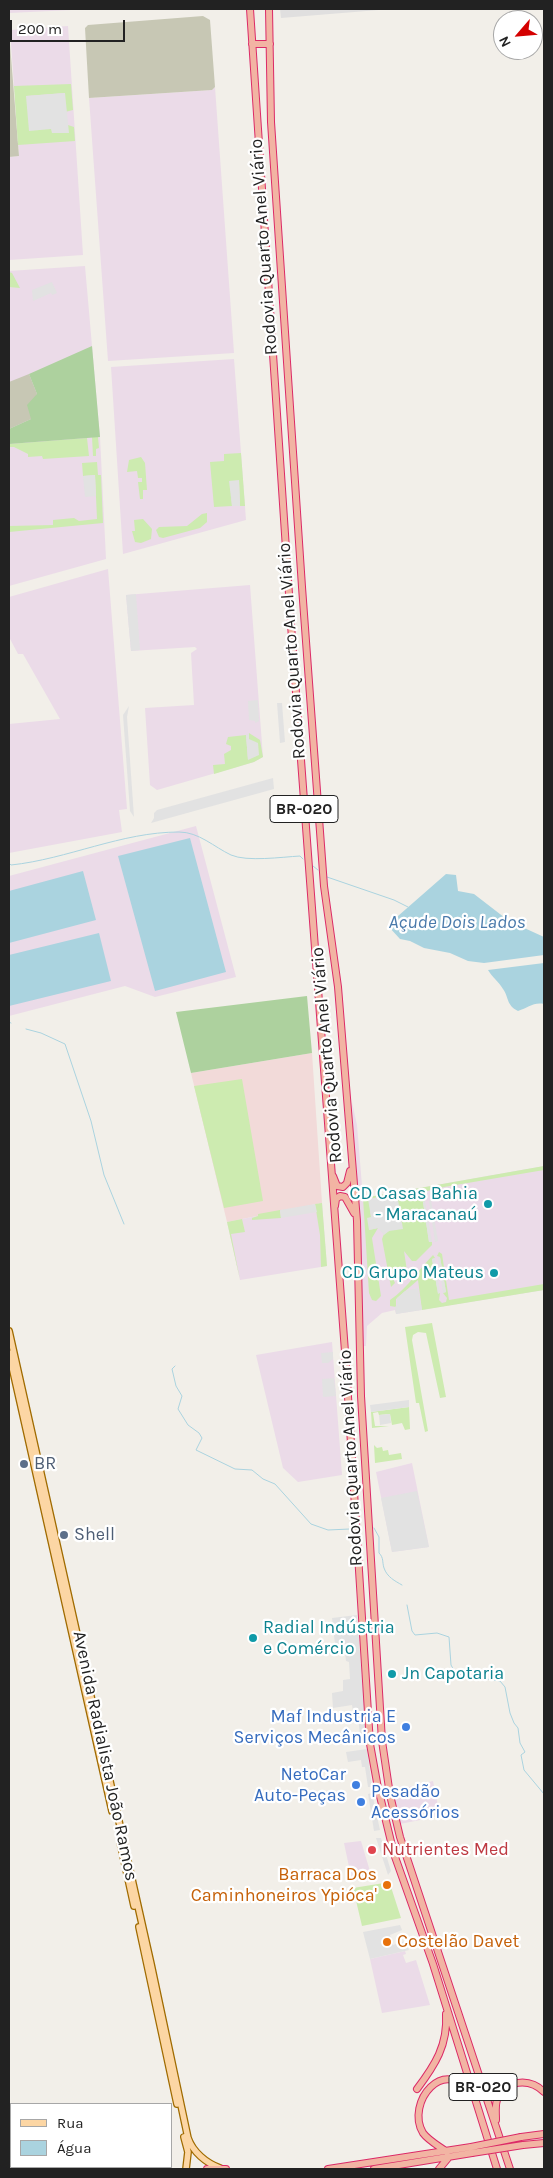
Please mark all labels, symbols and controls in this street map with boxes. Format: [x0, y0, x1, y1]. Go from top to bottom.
scale bar [12, 10, 128, 42]
north arrow [493, 10, 543, 60]
text: 200 m [18, 20, 62, 38]
text: N [495, 33, 515, 50]
street label: Rodovia Quarto Anel Viário [246, 138, 282, 356]
street label: Rodovia Quarto Anel Viário [274, 542, 310, 760]
road number: BR-020 [270, 796, 338, 822]
water label: Açude Dois Lados [389, 912, 525, 934]
street label: Rodovia Quarto Anel Viário [307, 946, 347, 1164]
place label: CD Casas Bahia - Maracanaú [350, 1183, 478, 1226]
marker: CD Casas Bahia - Maracanaú [482, 1198, 494, 1210]
place label: CD Grupo Mateus [342, 1262, 484, 1284]
marker: CD Grupo Mateus [488, 1267, 500, 1279]
street label: Rodovia Quarto Anel Viário [335, 1349, 367, 1567]
place label: BR [34, 1453, 56, 1475]
marker: BR [18, 1458, 30, 1470]
place label: Shell [74, 1524, 115, 1546]
marker: Shell [58, 1529, 70, 1541]
place label: Radial Indústria e Comércio [263, 1617, 395, 1660]
street label: Avenida Radialista João Ramos [68, 1629, 142, 1883]
marker: Radial Indústria e Comércio [247, 1632, 259, 1644]
place label: Jn Capotaria [402, 1663, 504, 1685]
marker: Jn Capotaria [386, 1668, 398, 1680]
place label: Maf Industria E Serviços Mecânicos [234, 1706, 396, 1748]
marker: Maf Industria E Serviços Mecânicos [400, 1721, 412, 1733]
place label: NetoCar Auto-Peças [254, 1764, 346, 1806]
marker: NetoCar Auto-Peças [350, 1779, 362, 1791]
place label: Pesadão Acessórios [371, 1781, 460, 1824]
marker: Pesadão Acessórios [355, 1796, 367, 1808]
place label: Nutrientes Med [382, 1839, 509, 1861]
marker: Nutrientes Med [366, 1844, 378, 1856]
place label: Barraca Dos Caminhoneiros Ypióca' [191, 1864, 377, 1906]
marker: Barraca Dos Caminhoneiros Ypióca' [381, 1879, 393, 1891]
place label: Costelão Davet [397, 1931, 519, 1953]
marker: Costelão Davet [381, 1936, 393, 1948]
road number: BR-020 [449, 2074, 517, 2100]
legend [10, 2103, 172, 2168]
text: Rua [57, 2114, 84, 2132]
text: Água [57, 2139, 91, 2157]

